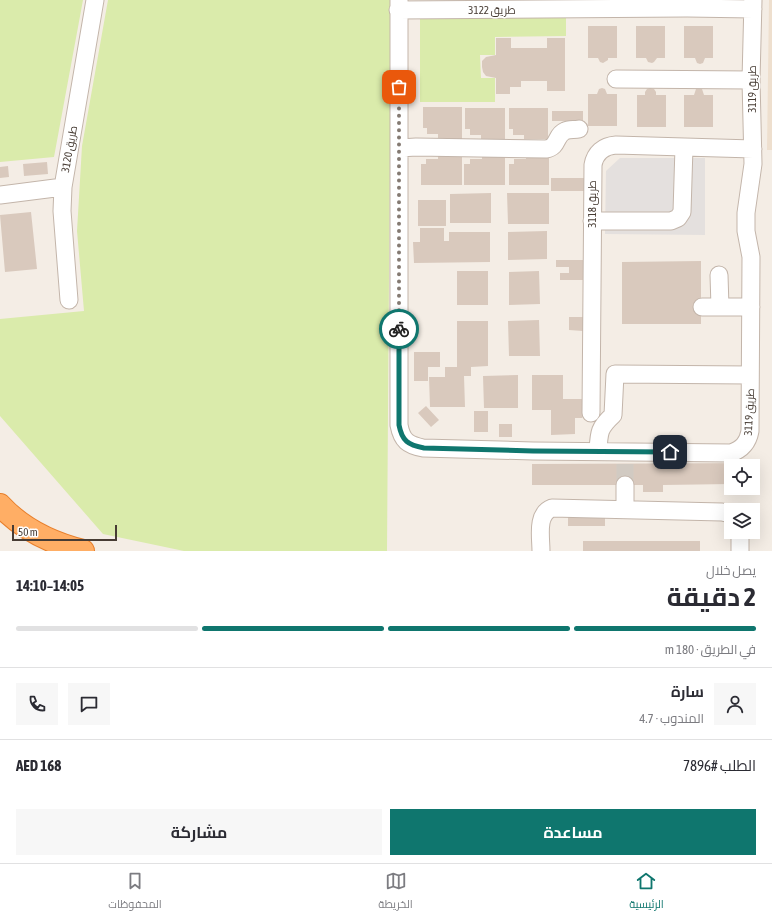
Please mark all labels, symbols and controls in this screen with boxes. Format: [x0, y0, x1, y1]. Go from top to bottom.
street label: طريق 3122 [468, 4, 516, 17]
street label: طريق 3119 [746, 65, 759, 113]
pin [382, 70, 416, 104]
icon: bag [388, 76, 410, 98]
street label: طريق 3120 [59, 125, 80, 174]
street label: طريق 3118 [586, 180, 599, 228]
courier [379, 309, 419, 349]
icon: bike [388, 318, 410, 340]
street label: طريق 3119 [742, 388, 757, 436]
pin [653, 435, 687, 469]
icon: home [659, 441, 681, 463]
map controls [724, 459, 760, 539]
button: locate [724, 459, 760, 495]
button: layers [724, 503, 760, 539]
scale bar [12, 523, 117, 542]
text: 50 m [18, 526, 38, 538]
text: يصل خلال [706, 563, 756, 578]
text: 14:05–14:10 [16, 577, 84, 594]
text: 2 دقيقة [667, 582, 756, 612]
text: في الطريق · 180 m [665, 642, 756, 657]
button: phone [16, 683, 58, 725]
button: chat [68, 683, 110, 725]
text: سارة [671, 683, 704, 700]
button: person [714, 683, 756, 725]
text: المندوب · 4.7 [639, 711, 704, 726]
text: AED 168 [16, 757, 61, 774]
text: الطلب #7896 [683, 757, 756, 774]
button: مشاركة [16, 809, 382, 855]
button: مساعدة [390, 809, 756, 855]
tab: المحفوظات [108, 870, 162, 914]
tab: الخريطة [378, 870, 413, 914]
tab: الرئيسية [629, 870, 664, 914]

